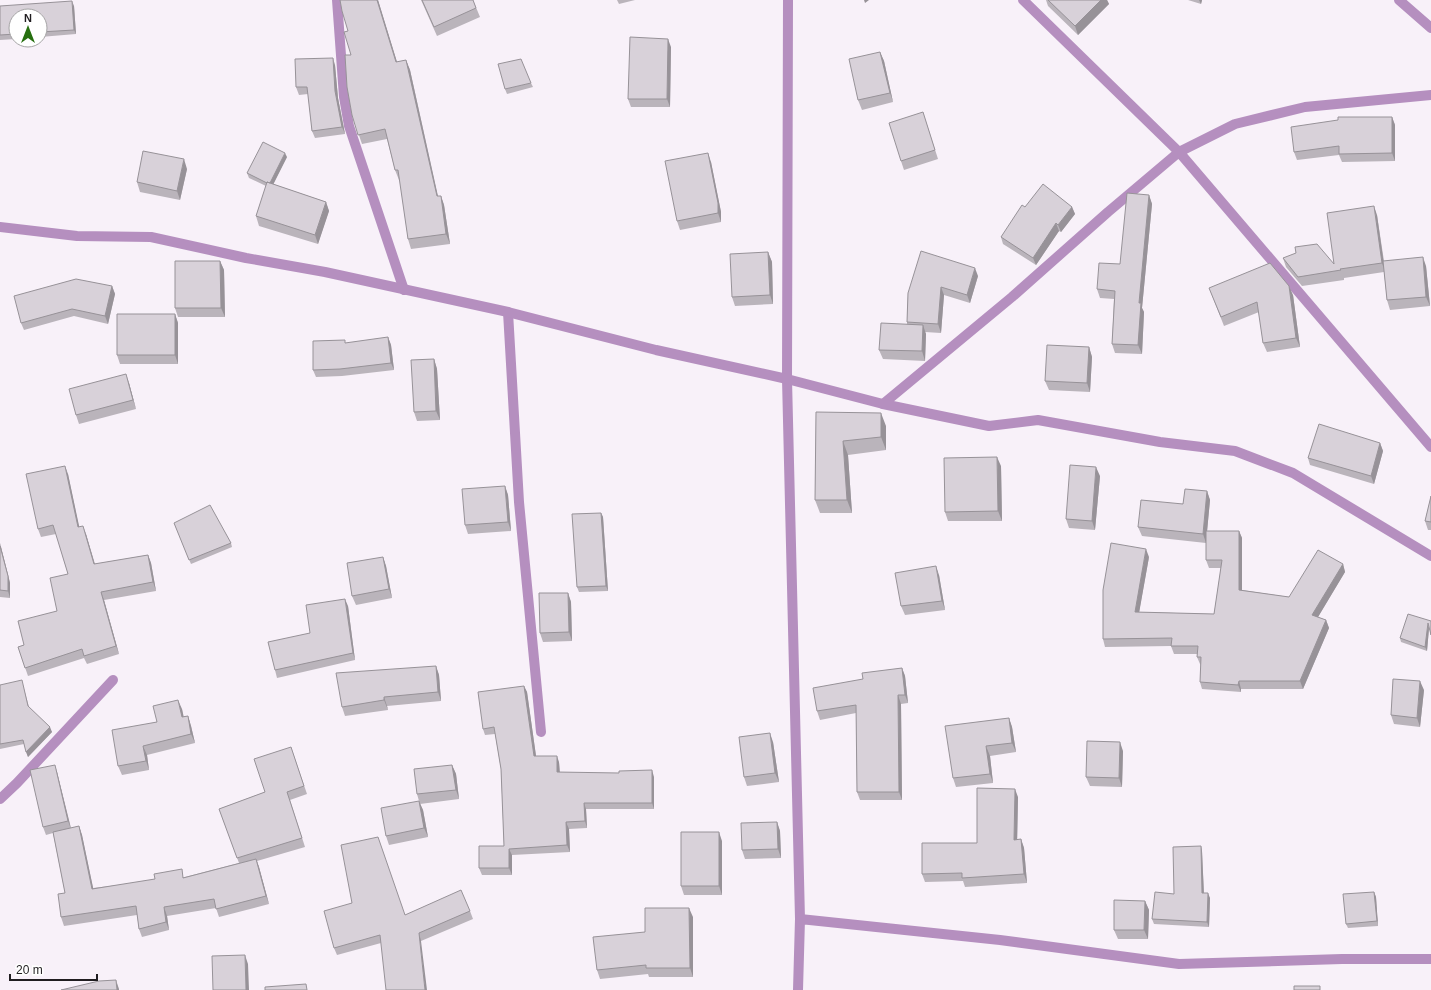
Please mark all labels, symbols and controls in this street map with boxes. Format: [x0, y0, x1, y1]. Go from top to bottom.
north arrow [8, 8, 48, 48]
text: N [24, 12, 32, 24]
scale bar [10, 956, 97, 982]
text: 20 m [16, 963, 43, 977]

